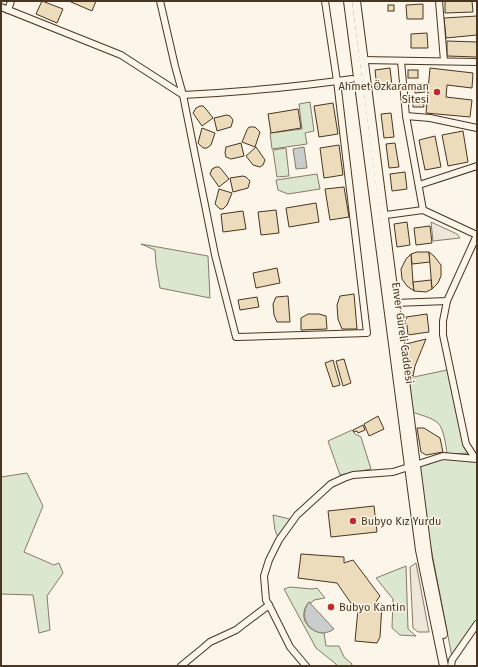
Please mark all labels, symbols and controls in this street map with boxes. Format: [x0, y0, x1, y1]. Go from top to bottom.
place label: Ahmet Özkaraman Sitesi [338, 79, 429, 106]
marker: Ahmet Özkaraman Sitesi [432, 87, 442, 97]
street label: Enver Güreli Caddesi [389, 281, 416, 385]
place label: Bubyo Kız Yurdu [361, 515, 441, 528]
marker: Bubyo Kız Yurdu [348, 516, 358, 526]
place label: Bubyo Kantin [339, 601, 406, 614]
marker: Bubyo Kantin [326, 602, 336, 612]

